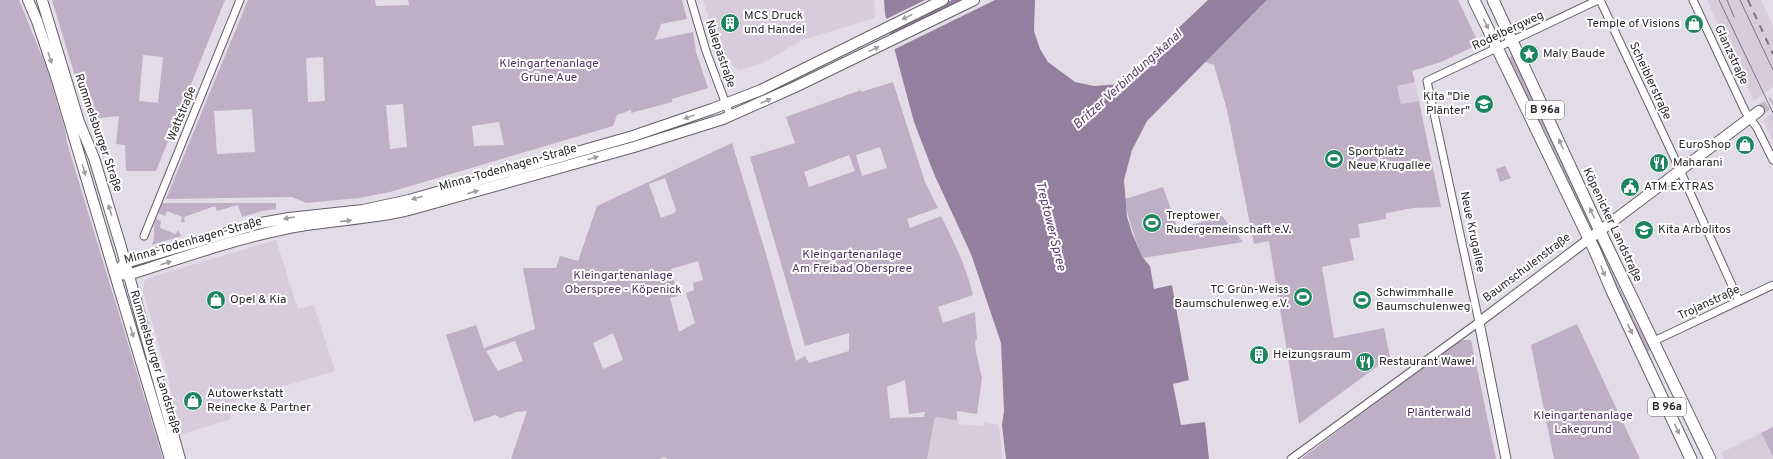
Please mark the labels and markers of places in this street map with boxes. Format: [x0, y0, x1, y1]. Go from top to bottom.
place label: MCS Druck und Handel [744, 8, 805, 38]
building icon: MCS Druck und Handel [719, 12, 741, 34]
shop icon: Temple of Visions [1683, 13, 1705, 35]
place label: Temple of Visions [1586, 16, 1680, 32]
place icon: Maly Baude [1518, 43, 1540, 65]
place label: Maly Baude [1543, 46, 1605, 62]
place label: Kita "Die Plänter" [1423, 89, 1470, 119]
school or university icon: Kita "Die Plänter" [1473, 93, 1495, 115]
shop icon: EuroShop [1734, 134, 1756, 156]
place label: EuroShop [1679, 137, 1731, 153]
place label: Sportplatz Neue Krugallee [1348, 144, 1431, 174]
sports icon: Sportplatz Neue Krugallee [1323, 148, 1345, 170]
restaurant icon: Maharani [1648, 152, 1670, 174]
place label: Maharani [1673, 155, 1723, 171]
public building icon: ATM EXTRAS [1619, 176, 1641, 198]
place label: ATM EXTRAS [1644, 179, 1714, 195]
place label: Treptower Rudergemeinschaft e.V. [1166, 208, 1292, 238]
sports icon: Treptower Rudergemeinschaft e.V. [1141, 212, 1163, 234]
school or university icon: Kita Arbolitos [1633, 219, 1655, 241]
place label: Kita Arbolitos [1658, 222, 1731, 238]
place label: TC Grün-Weiss Baumschulenweg e.V. [1174, 282, 1289, 312]
place label: Schwimmhalle Baumschulenweg [1376, 285, 1471, 315]
sports icon: TC Grün-Weiss Baumschulenweg e.V. [1292, 286, 1314, 308]
shop icon: Opel & Kia [205, 289, 227, 311]
sports icon: Schwimmhalle Baumschulenweg [1351, 289, 1373, 311]
place label: Opel & Kia [230, 292, 286, 308]
building icon: Heizungsraum [1248, 344, 1270, 366]
place label: Heizungsraum [1273, 347, 1351, 363]
restaurant icon: Restaurant Wawel [1354, 351, 1376, 373]
place label: Restaurant Wawel [1379, 354, 1475, 370]
place label: Autowerkstatt Reinecke & Partner [207, 386, 311, 416]
shop icon: Autowerkstatt Reinecke & Partner [182, 390, 204, 412]

